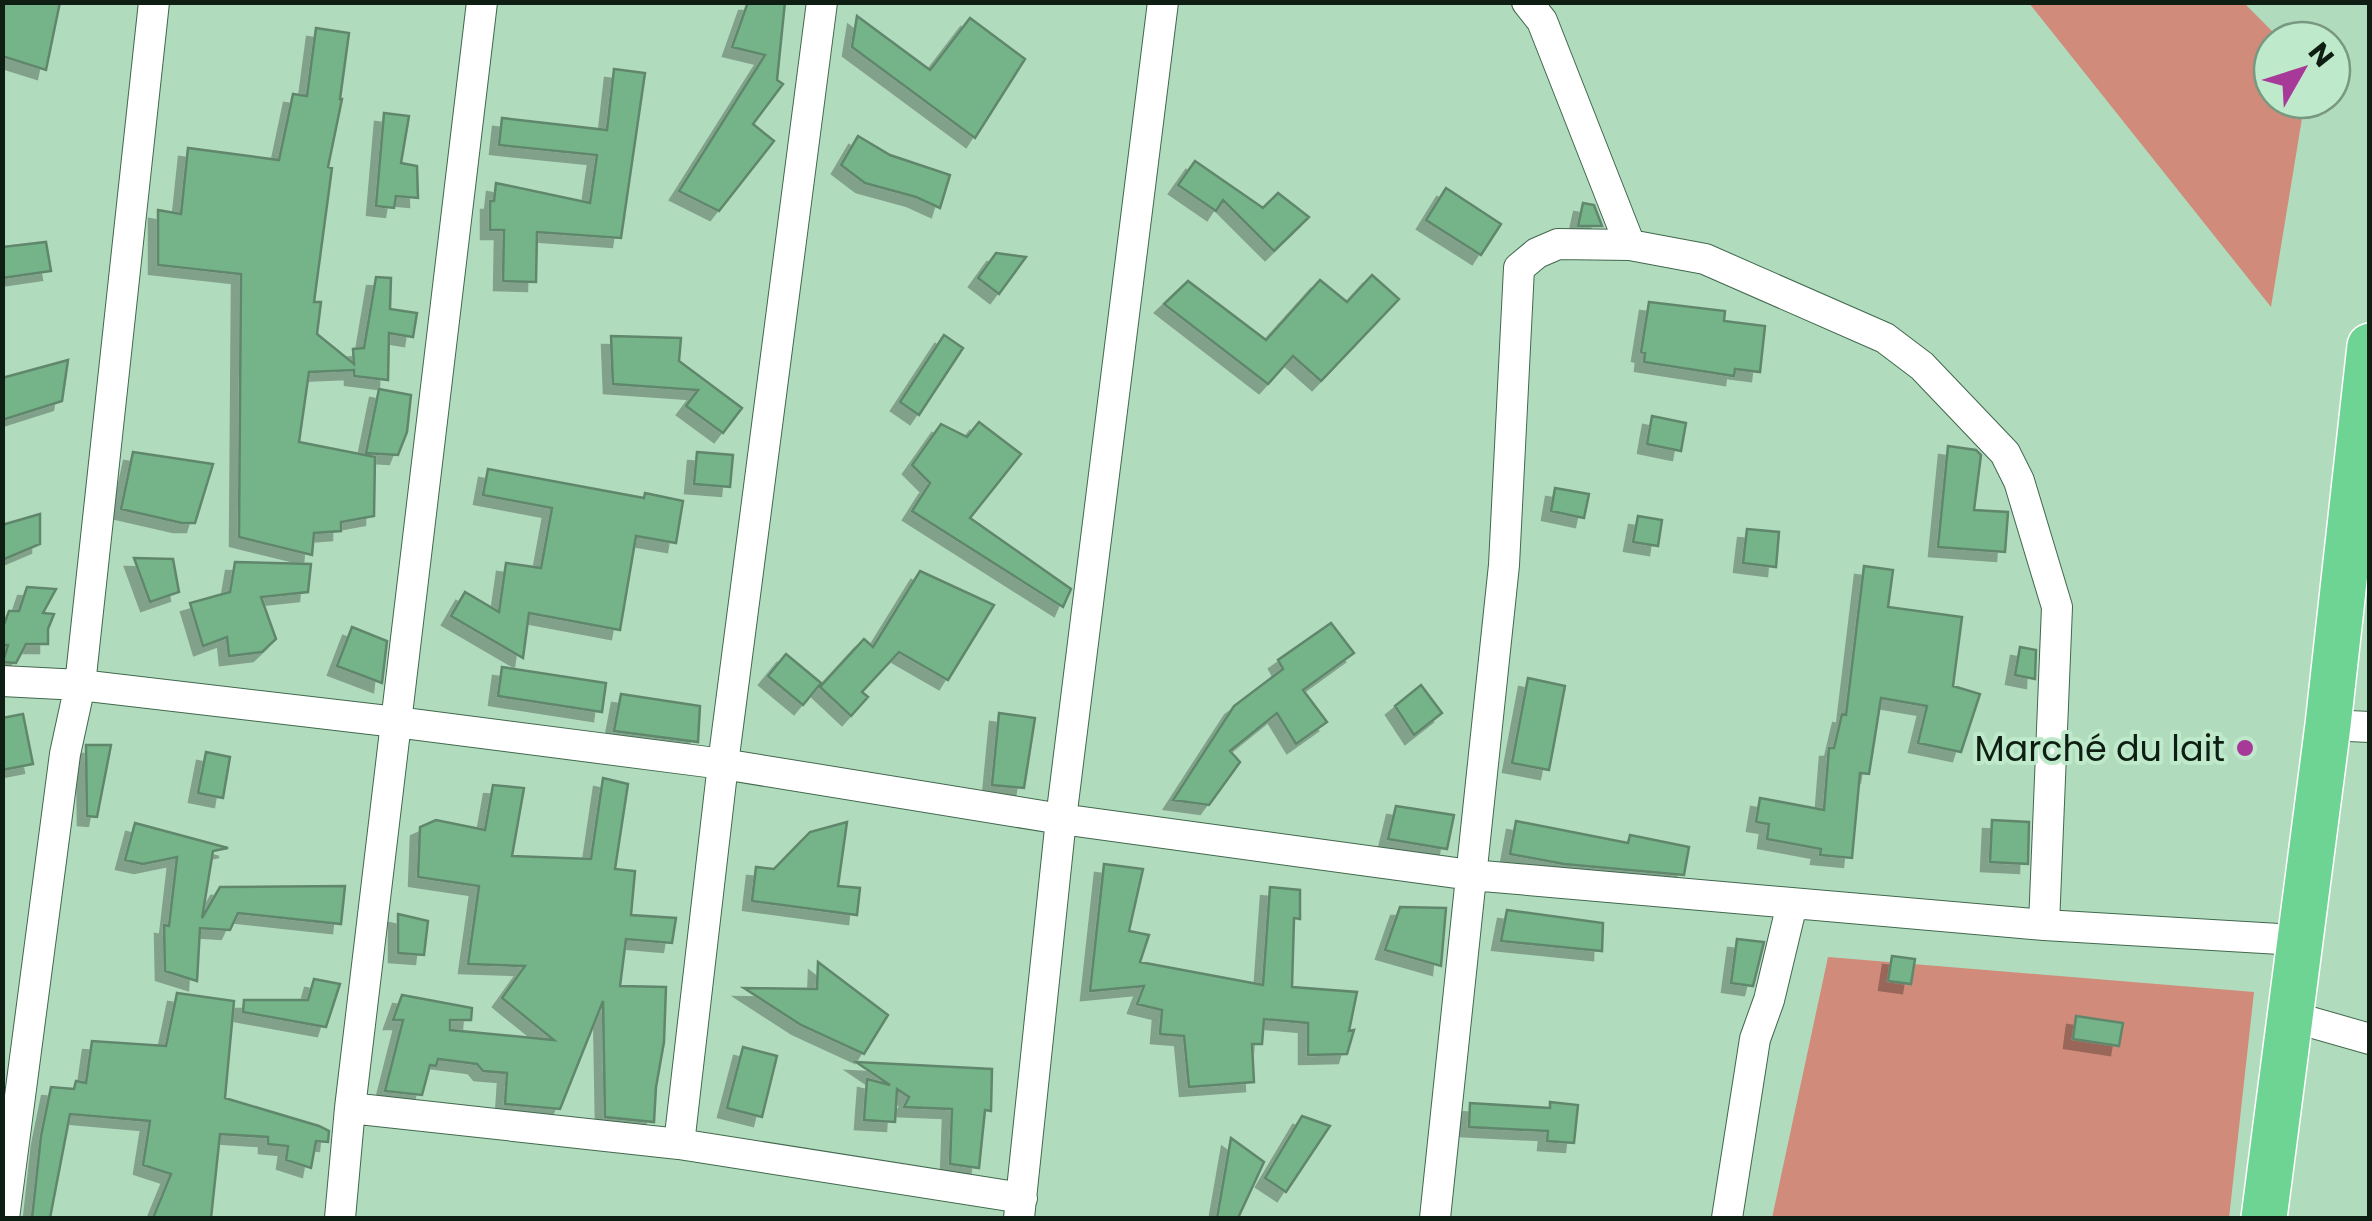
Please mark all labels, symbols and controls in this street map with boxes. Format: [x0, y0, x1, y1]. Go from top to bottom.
north arrow [2252, 20, 2352, 120]
text: N [2299, 34, 2343, 75]
place label: Marché du lait [1974, 724, 2225, 773]
marker: Marché du lait [2234, 737, 2256, 759]

